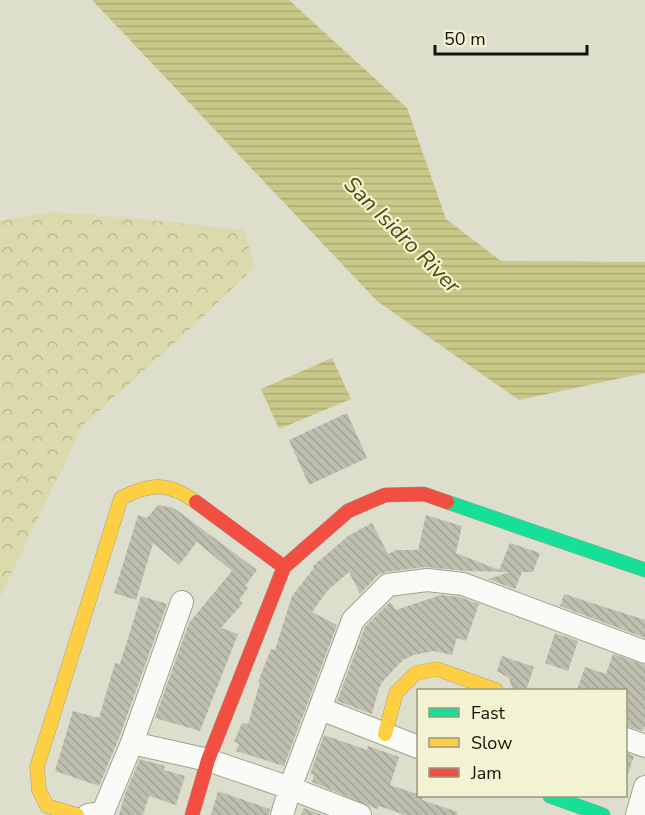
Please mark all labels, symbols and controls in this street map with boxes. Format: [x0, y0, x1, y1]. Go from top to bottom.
scale bar [435, 18, 586, 56]
text: 50 m [444, 27, 486, 51]
water label: San Isidro River [337, 170, 468, 301]
legend [417, 689, 627, 797]
text: Fast [471, 701, 506, 725]
text: Slow [471, 731, 512, 755]
text: Jam [470, 761, 502, 785]

